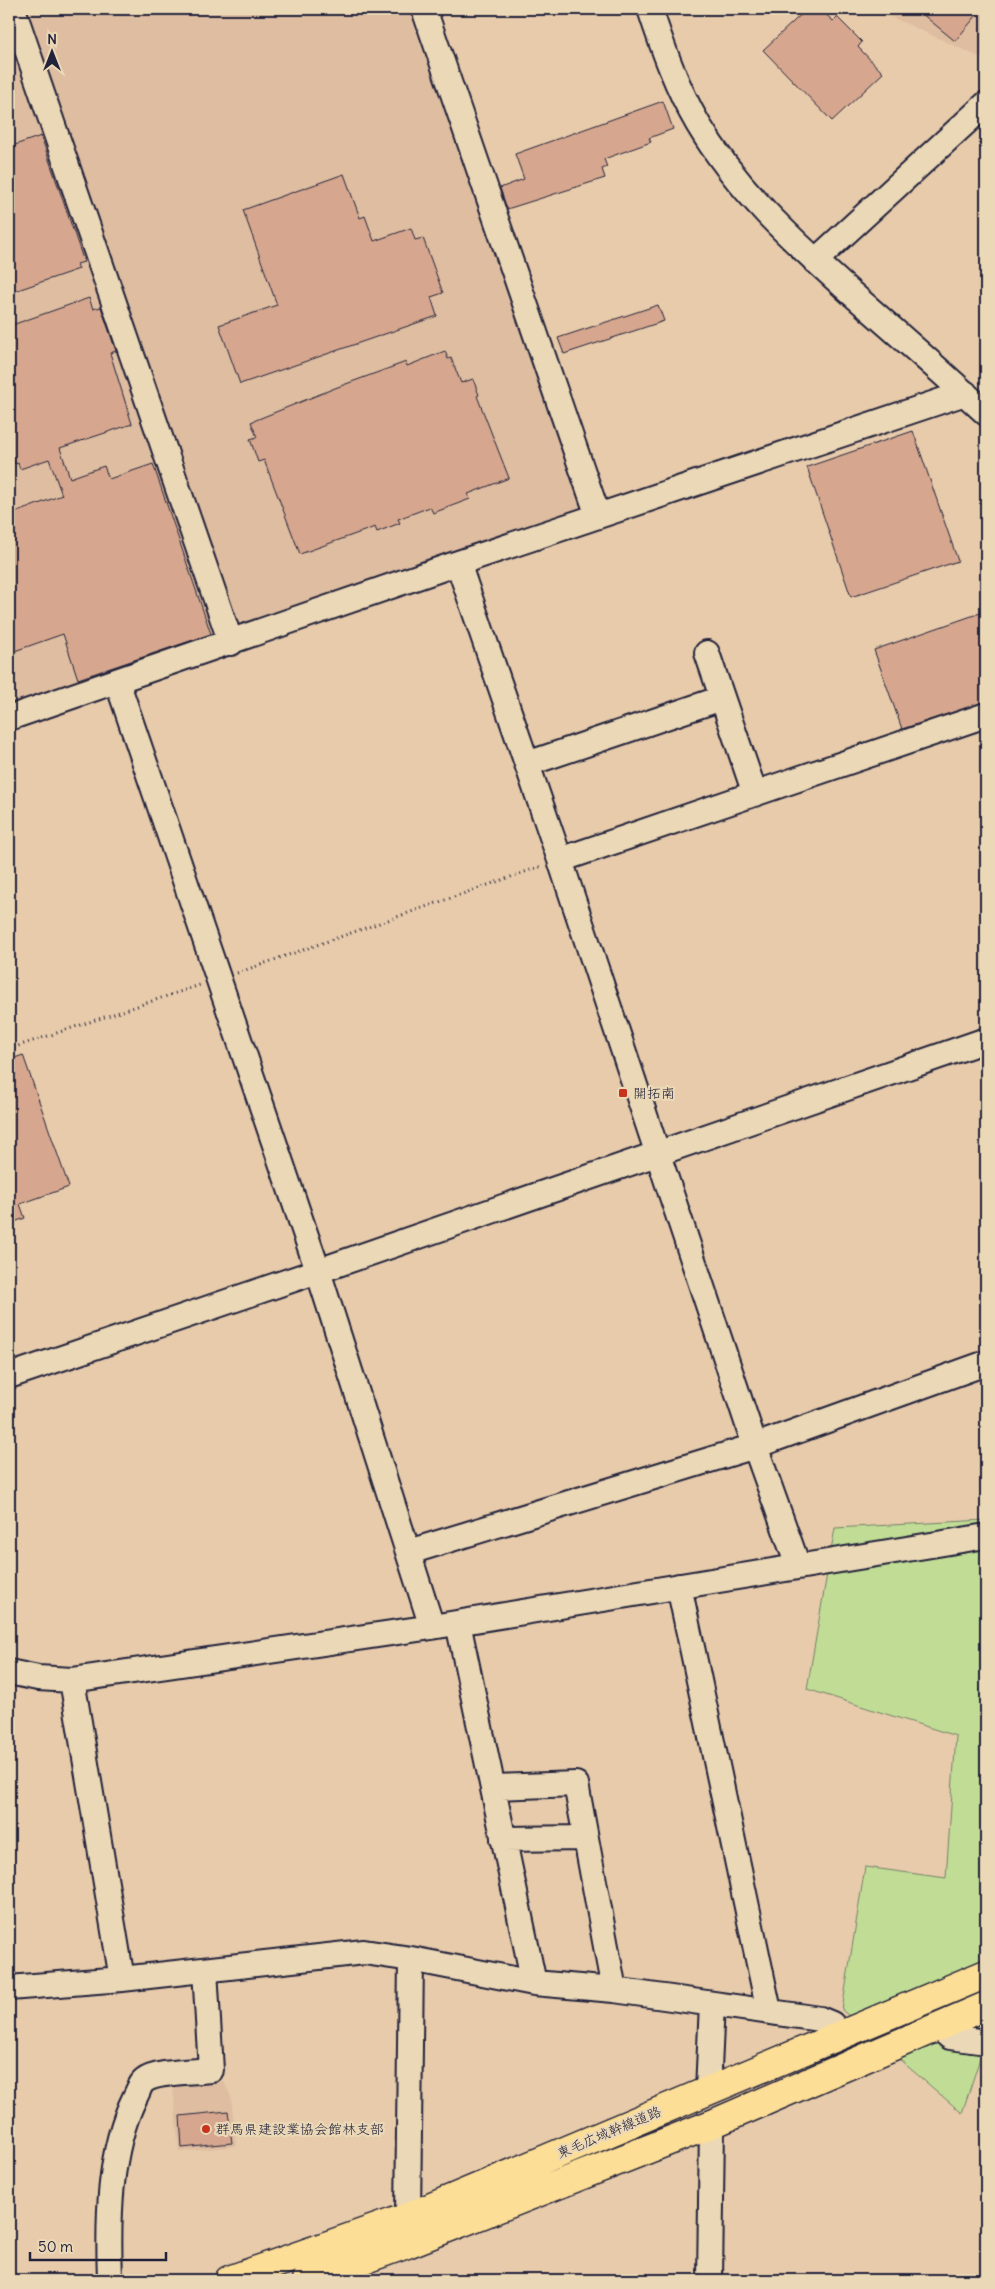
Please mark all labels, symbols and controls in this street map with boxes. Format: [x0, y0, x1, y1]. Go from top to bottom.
north arrow [28, 28, 78, 78]
text: N [47, 30, 57, 48]
place label: 開拓南 [633, 1084, 675, 1102]
marker: 開拓南 [617, 1087, 629, 1099]
street label: 東毛広域幹線道路 [554, 2102, 664, 2162]
place label: 群馬県建設業協会館林支部 [216, 2120, 384, 2138]
marker: 群馬県建設業協会館林支部 [200, 2123, 212, 2135]
scale bar [30, 2229, 166, 2261]
text: 50 m [38, 2237, 73, 2256]

